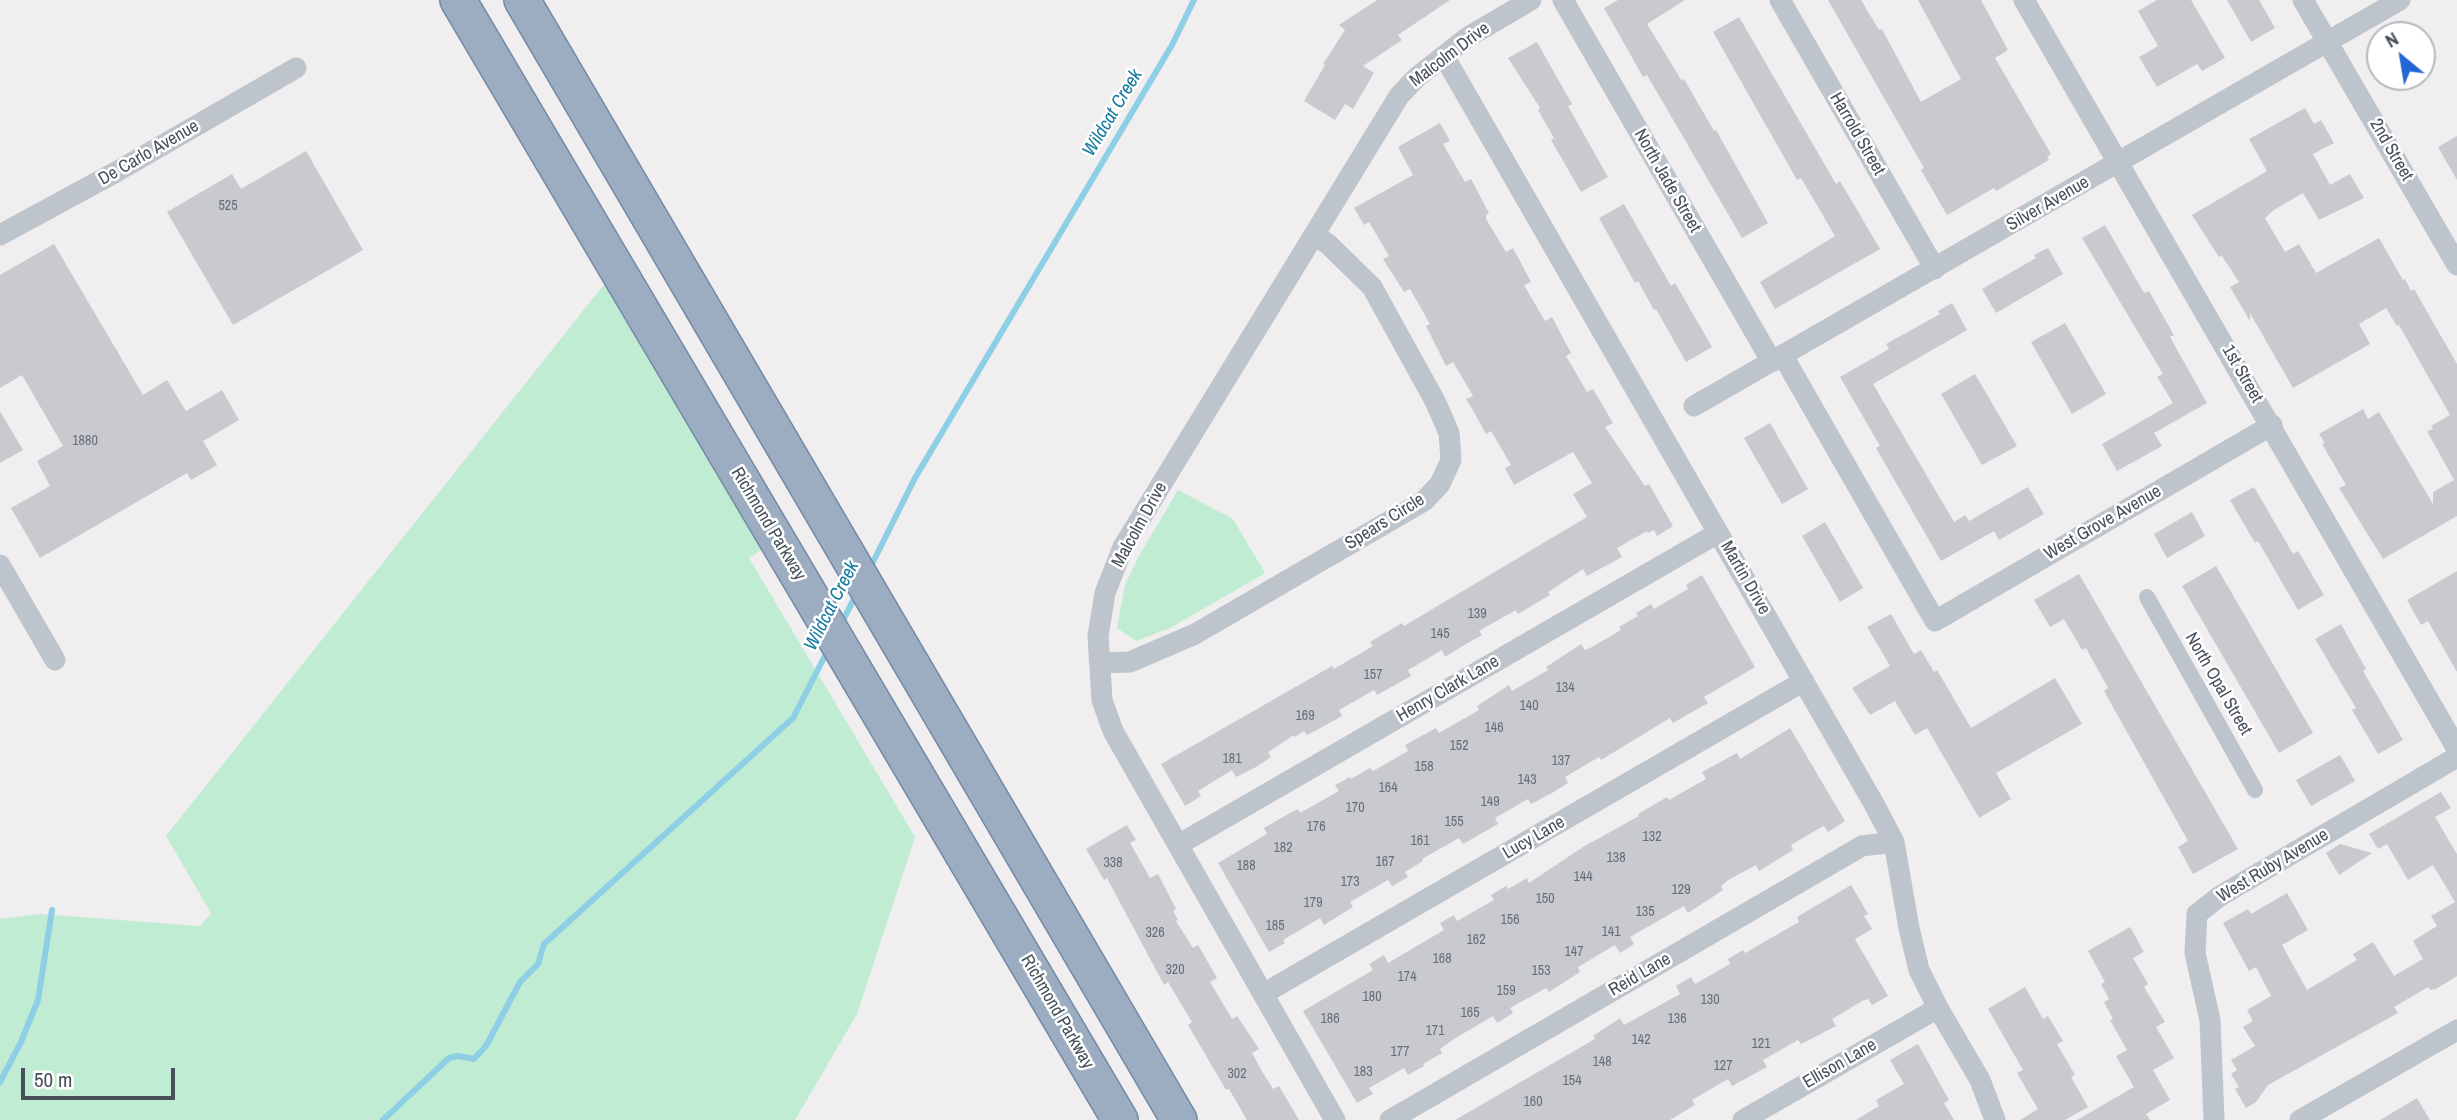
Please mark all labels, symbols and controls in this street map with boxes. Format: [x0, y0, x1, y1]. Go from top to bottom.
street label: Malcolm Drive [1406, 18, 1494, 92]
north arrow [2366, 21, 2436, 91]
text: N [2380, 25, 2403, 54]
water label: Wildcat Creek [1078, 65, 1148, 161]
street label: Harrold Street [1825, 89, 1889, 179]
street label: 2nd Street [2365, 115, 2417, 185]
street label: De Carlo Avenue [95, 116, 203, 190]
street label: North Jade Street [1629, 126, 1705, 236]
street label: Silver Avenue [2003, 172, 2093, 236]
house number: 525 [218, 198, 238, 214]
street label: 1st Street [2217, 341, 2267, 407]
house number: 1880 [72, 433, 98, 449]
street label: Richmond Parkway [726, 464, 810, 584]
street label: Malcolm Drive [1108, 479, 1172, 571]
street label: West Grove Avenue [2041, 481, 2165, 565]
street label: Spears Circle [1341, 489, 1429, 555]
street label: Martin Drive [1715, 537, 1775, 619]
water label: Wildcat Creek [800, 557, 864, 655]
house number: 139 [1467, 606, 1487, 622]
house number: 145 [1430, 626, 1450, 642]
street label: North Opal Street [2180, 629, 2256, 739]
street label: Henry Clark Lane [1393, 651, 1503, 727]
house number: 157 [1363, 667, 1383, 683]
house number: 134 [1555, 680, 1575, 696]
house number: 140 [1519, 698, 1539, 714]
house number: 169 [1295, 708, 1315, 724]
house number: 146 [1484, 720, 1504, 736]
house number: 152 [1449, 738, 1469, 754]
house number: 181 [1222, 751, 1242, 767]
house number: 137 [1551, 753, 1571, 769]
house number: 158 [1414, 759, 1434, 775]
house number: 143 [1517, 772, 1537, 788]
house number: 164 [1378, 780, 1398, 796]
house number: 149 [1480, 794, 1500, 810]
house number: 170 [1345, 800, 1365, 816]
street label: Lucy Lane [1499, 812, 1569, 864]
house number: 155 [1444, 814, 1464, 830]
house number: 176 [1306, 819, 1326, 835]
street label: West Ruby Avenue [2214, 824, 2332, 908]
house number: 132 [1642, 829, 1662, 845]
house number: 161 [1410, 833, 1430, 849]
house number: 182 [1273, 840, 1293, 856]
house number: 138 [1606, 850, 1626, 866]
house number: 167 [1375, 854, 1395, 870]
house number: 338 [1103, 855, 1123, 871]
house number: 188 [1236, 858, 1256, 874]
house number: 144 [1573, 869, 1593, 885]
house number: 173 [1340, 874, 1360, 890]
house number: 129 [1671, 882, 1691, 898]
house number: 150 [1535, 891, 1555, 907]
house number: 179 [1303, 895, 1323, 911]
house number: 135 [1635, 904, 1655, 920]
house number: 156 [1500, 912, 1520, 928]
house number: 185 [1265, 918, 1285, 934]
house number: 141 [1601, 924, 1621, 940]
house number: 326 [1145, 925, 1165, 941]
house number: 162 [1466, 932, 1486, 948]
house number: 147 [1564, 944, 1584, 960]
street label: Reid Lane [1605, 949, 1675, 1001]
street label: Richmond Parkway [1016, 951, 1098, 1073]
house number: 168 [1432, 951, 1452, 967]
house number: 320 [1165, 962, 1185, 978]
house number: 153 [1531, 963, 1551, 979]
house number: 174 [1397, 969, 1417, 985]
house number: 159 [1496, 983, 1516, 999]
house number: 180 [1362, 989, 1382, 1005]
house number: 130 [1700, 992, 1720, 1008]
house number: 165 [1460, 1005, 1480, 1021]
house number: 186 [1320, 1011, 1340, 1027]
house number: 136 [1667, 1011, 1687, 1027]
house number: 171 [1425, 1023, 1445, 1039]
house number: 142 [1631, 1032, 1651, 1048]
street label: Ellison Lane [1799, 1034, 1881, 1094]
house number: 121 [1751, 1036, 1771, 1052]
house number: 177 [1390, 1044, 1410, 1060]
scale bar [24, 1054, 178, 1098]
house number: 148 [1592, 1054, 1612, 1070]
house number: 127 [1713, 1058, 1733, 1074]
house number: 183 [1353, 1064, 1373, 1080]
text: 50 m [34, 1065, 72, 1094]
house number: 302 [1227, 1066, 1247, 1082]
house number: 154 [1562, 1073, 1582, 1089]
house number: 160 [1523, 1094, 1543, 1110]

